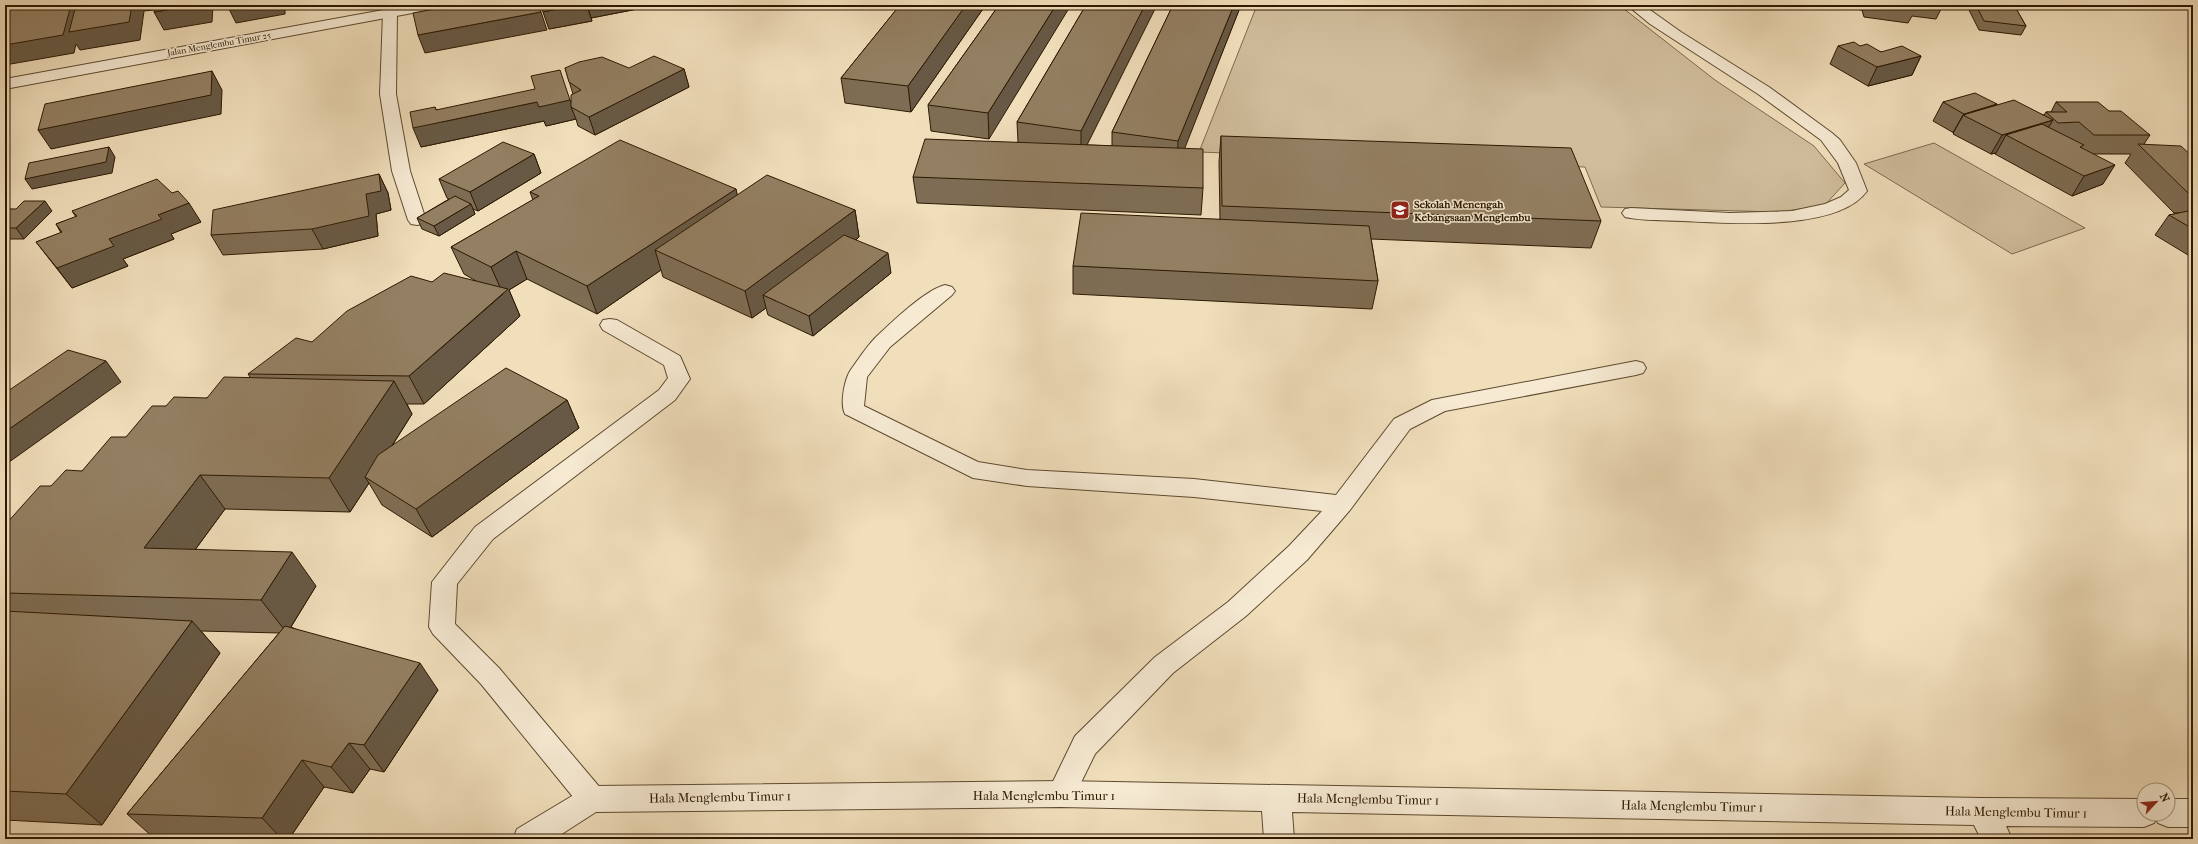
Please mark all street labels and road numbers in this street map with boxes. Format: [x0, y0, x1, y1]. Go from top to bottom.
street label: Jalan Menglembu Timur 25 [165, 30, 272, 58]
street label: Hala Menglembu Timur 1 [649, 788, 791, 806]
street label: Hala Menglembu Timur 1 [973, 788, 1115, 803]
street label: Hala Menglembu Timur 1 [1297, 790, 1439, 808]
street label: Hala Menglembu Timur 1 [1621, 797, 1763, 815]
street label: Hala Menglembu Timur 1 [1945, 803, 2087, 821]

